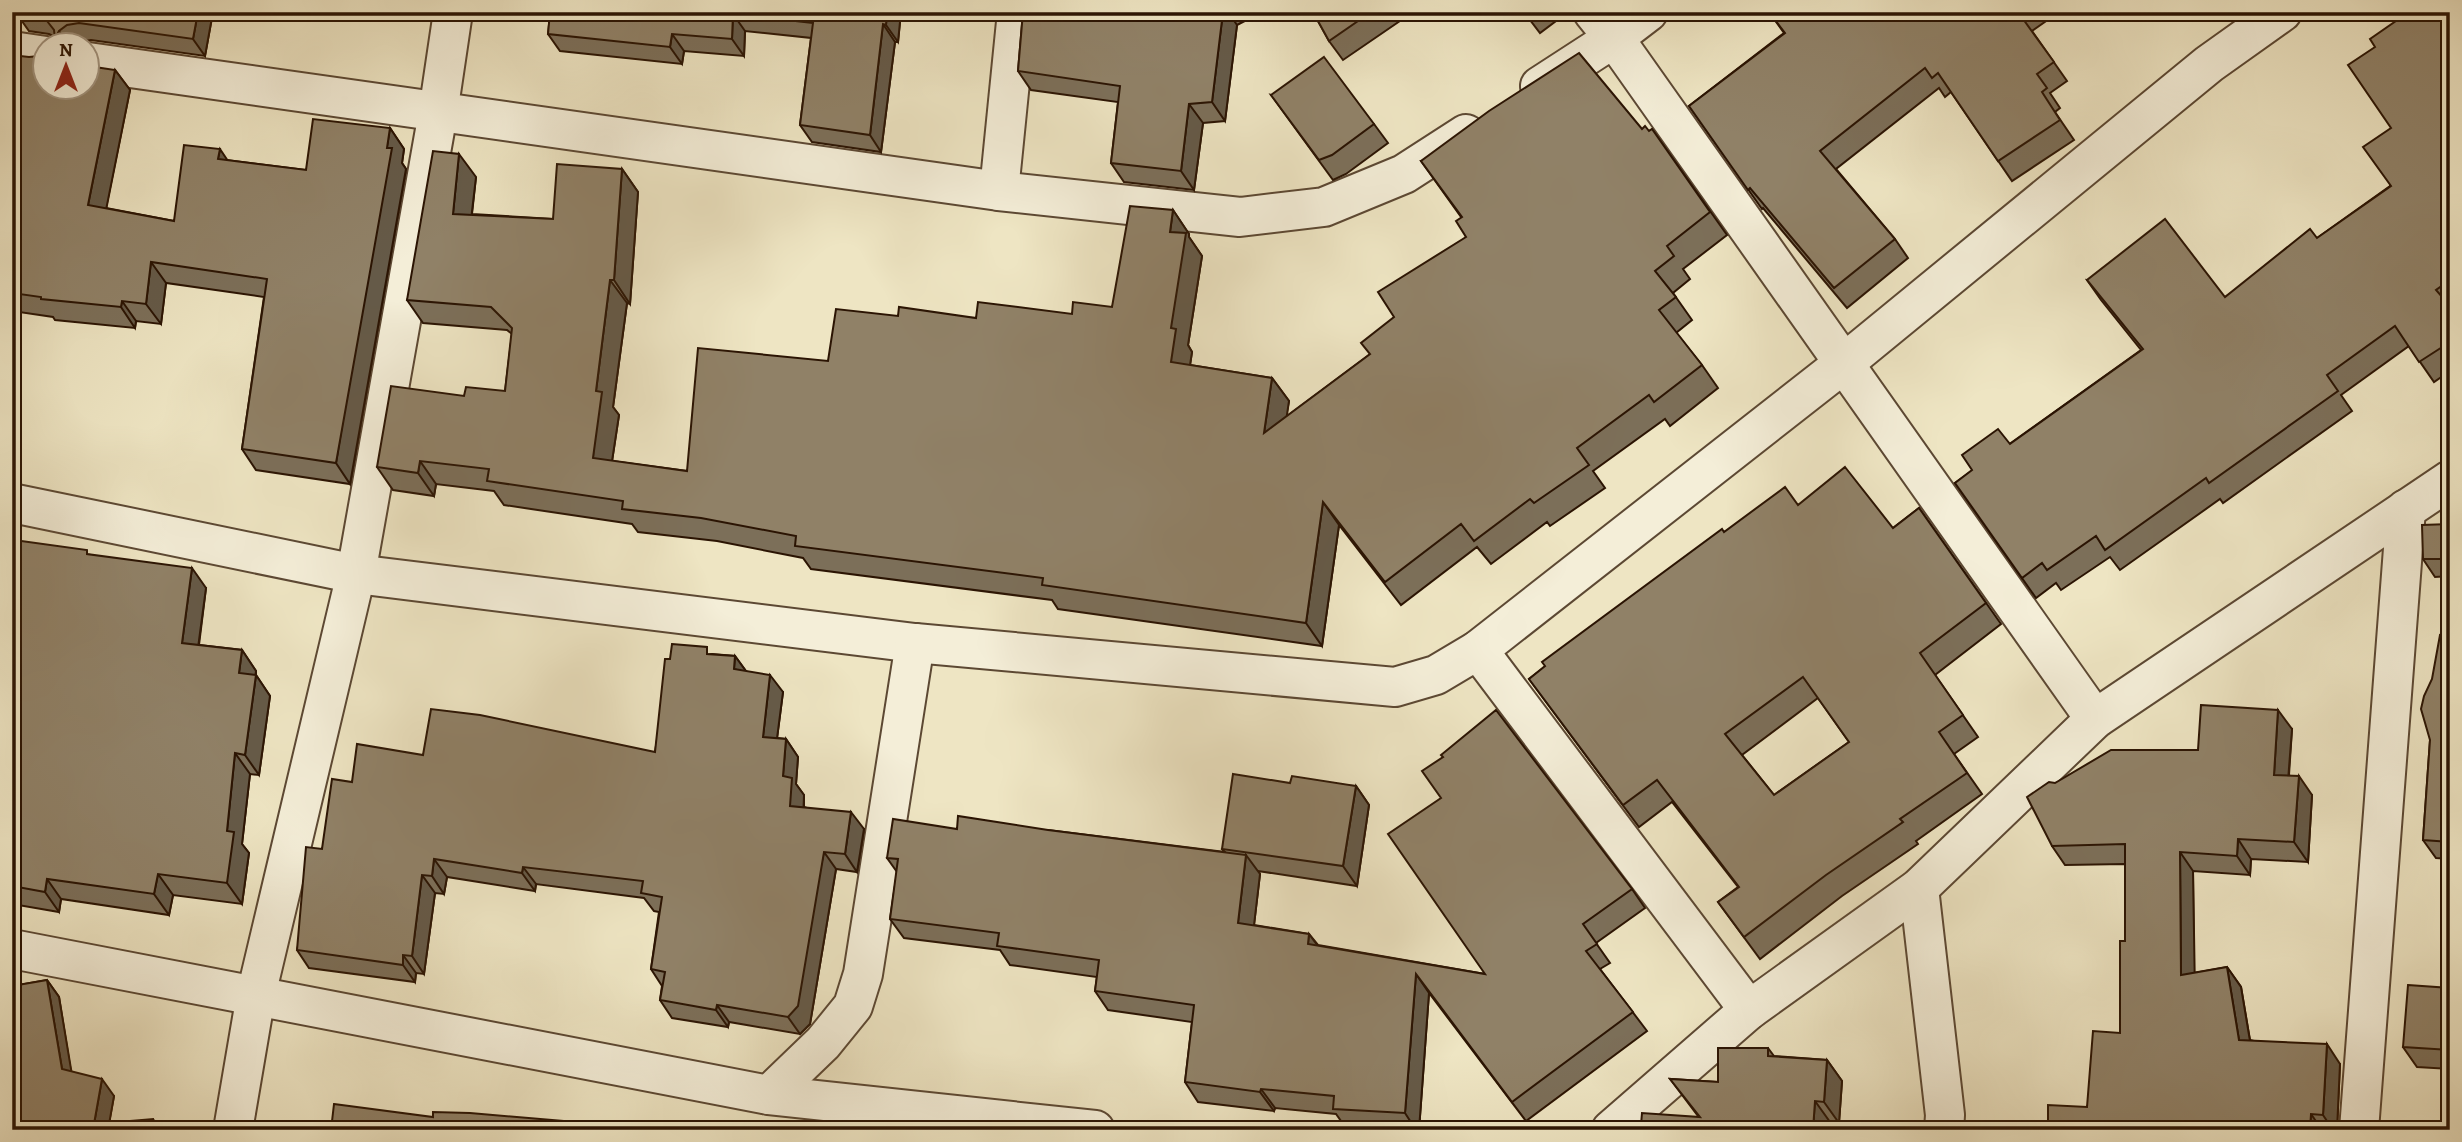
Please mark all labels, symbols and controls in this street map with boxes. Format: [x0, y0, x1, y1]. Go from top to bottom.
north arrow [32, 32, 102, 102]
text: N [59, 37, 73, 63]

